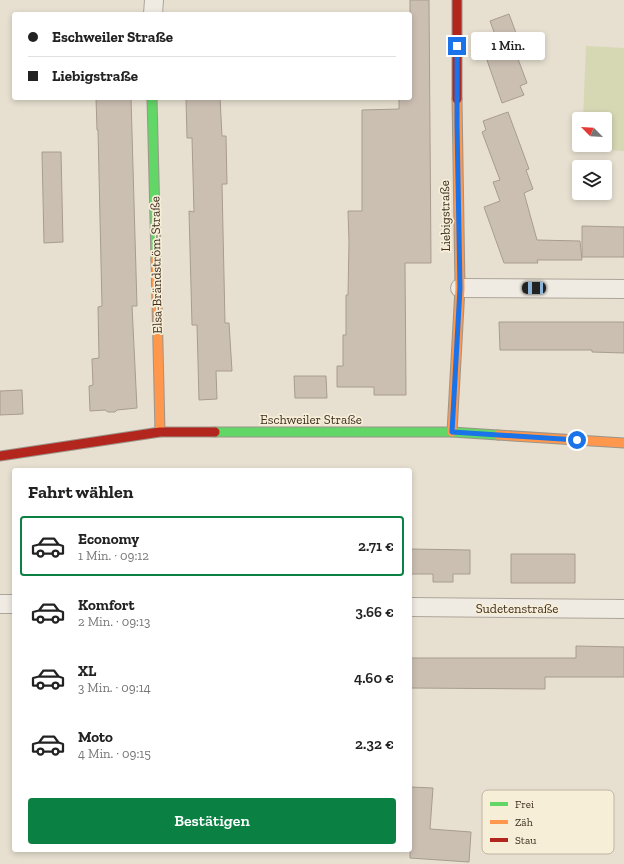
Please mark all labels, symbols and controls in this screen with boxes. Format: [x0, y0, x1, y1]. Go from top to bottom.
text: Eschweiler Straße [52, 28, 173, 46]
callout: 1 Min. [471, 32, 545, 60]
route end [448, 37, 466, 55]
text: 1 Min. [491, 38, 525, 53]
text: Liebigstraße [52, 67, 138, 85]
north arrow [572, 112, 612, 152]
map controls [572, 112, 612, 200]
button: layers [572, 160, 612, 200]
street label: Liebigstraße [437, 180, 453, 252]
street label: Elsa-Brändström-Straße [147, 196, 165, 334]
car [522, 282, 546, 294]
street label: Eschweiler Straße [260, 412, 362, 427]
route start [568, 431, 586, 449]
text: Fahrt wählen [28, 481, 133, 503]
icon: car [30, 528, 66, 564]
text: Economy [78, 530, 139, 548]
text: 2.71 € [358, 537, 394, 555]
text: 1 Min. · 09:12 [78, 548, 149, 563]
icon: car [30, 594, 66, 630]
text: Komfort [78, 596, 134, 614]
street label: Sudetenstraße [476, 601, 558, 616]
text: 3.66 € [355, 603, 394, 621]
text: 2 Min. · 09:13 [78, 614, 150, 629]
icon: car [30, 660, 66, 696]
text: XL [78, 662, 96, 680]
text: 4.60 € [354, 669, 394, 687]
text: 3 Min. · 09:14 [78, 680, 151, 695]
icon: car [30, 726, 66, 762]
text: Moto [78, 728, 113, 746]
text: 2.32 € [355, 735, 394, 753]
text: 4 Min. · 09:15 [78, 746, 151, 761]
legend [482, 790, 614, 854]
button: Bestätigen [28, 798, 396, 844]
text: Frei [515, 798, 534, 811]
text: Zäh [515, 816, 534, 829]
text: Stau [515, 834, 536, 847]

